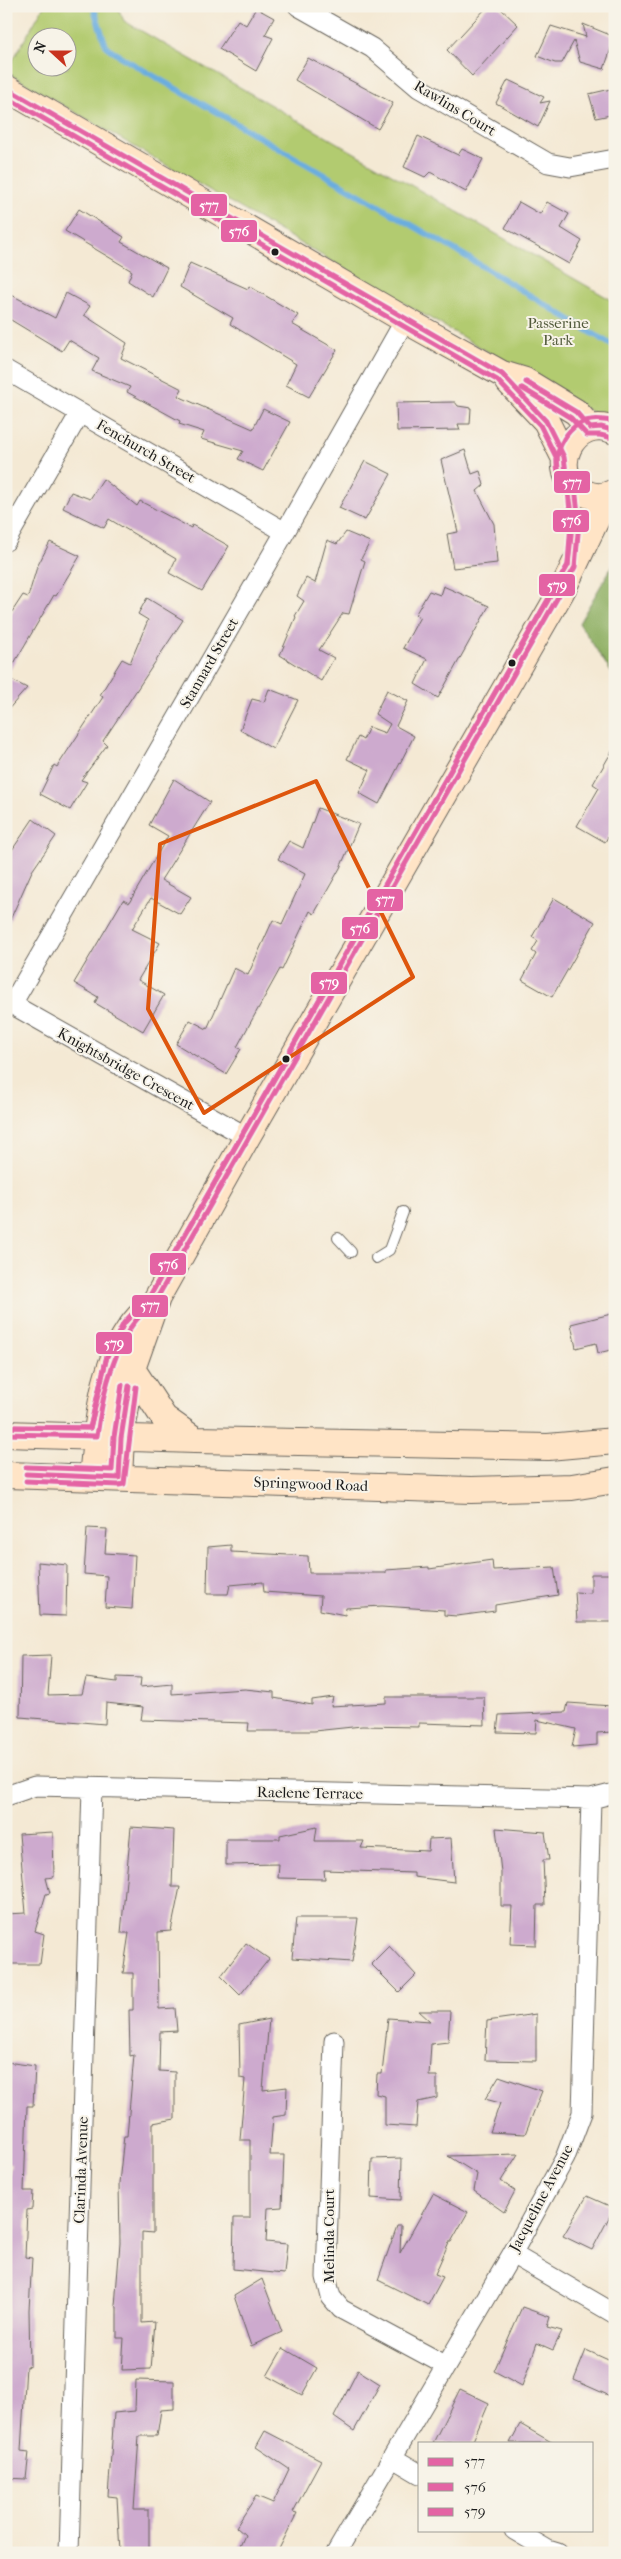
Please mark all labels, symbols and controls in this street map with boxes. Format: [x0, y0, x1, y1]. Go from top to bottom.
north arrow [28, 28, 78, 78]
text: N [30, 39, 50, 56]
street label: Rawlins Court [411, 76, 500, 140]
line badge: 577 [190, 193, 228, 217]
text: 577 [199, 197, 219, 214]
line badge: 576 [220, 219, 258, 243]
text: 576 [229, 223, 250, 240]
unlabelled marker [270, 247, 280, 257]
park label: Passerine Park [527, 314, 589, 349]
street label: Fenchurch Street [93, 415, 199, 487]
line badge: 577 [553, 470, 591, 494]
text: 577 [562, 474, 582, 491]
line badge: 576 [552, 509, 590, 533]
text: 576 [561, 512, 582, 529]
line badge: 579 [538, 573, 576, 597]
text: 579 [547, 577, 567, 594]
street label: Stannard Street [176, 614, 243, 711]
unlabelled marker [507, 658, 517, 668]
line badge: 577 [366, 888, 404, 912]
text: 577 [375, 891, 395, 908]
line badge: 576 [341, 916, 379, 940]
text: 576 [350, 920, 371, 937]
line badge: 579 [310, 971, 348, 995]
text: 579 [319, 974, 339, 991]
street label: Knightsbridge Crescent [54, 1024, 198, 1114]
unlabelled marker [281, 1054, 291, 1064]
line badge: 576 [149, 1252, 187, 1276]
text: 576 [158, 1256, 179, 1273]
line badge: 577 [131, 1294, 169, 1318]
text: 577 [140, 1297, 160, 1314]
line badge: 579 [95, 1331, 133, 1355]
text: 579 [104, 1335, 124, 1352]
street label: Springwood Road [253, 1473, 369, 1495]
street label: Raelene Terrace [257, 1783, 364, 1803]
street label: Clarinda Avenue [70, 2115, 92, 2224]
street label: Jacqueline Avenue [505, 2141, 577, 2256]
street label: Melinda Court [320, 2188, 338, 2283]
legend [418, 2442, 594, 2532]
text: 577 [464, 2452, 485, 2470]
text: 576 [464, 2478, 487, 2496]
text: 579 [464, 2502, 486, 2520]

